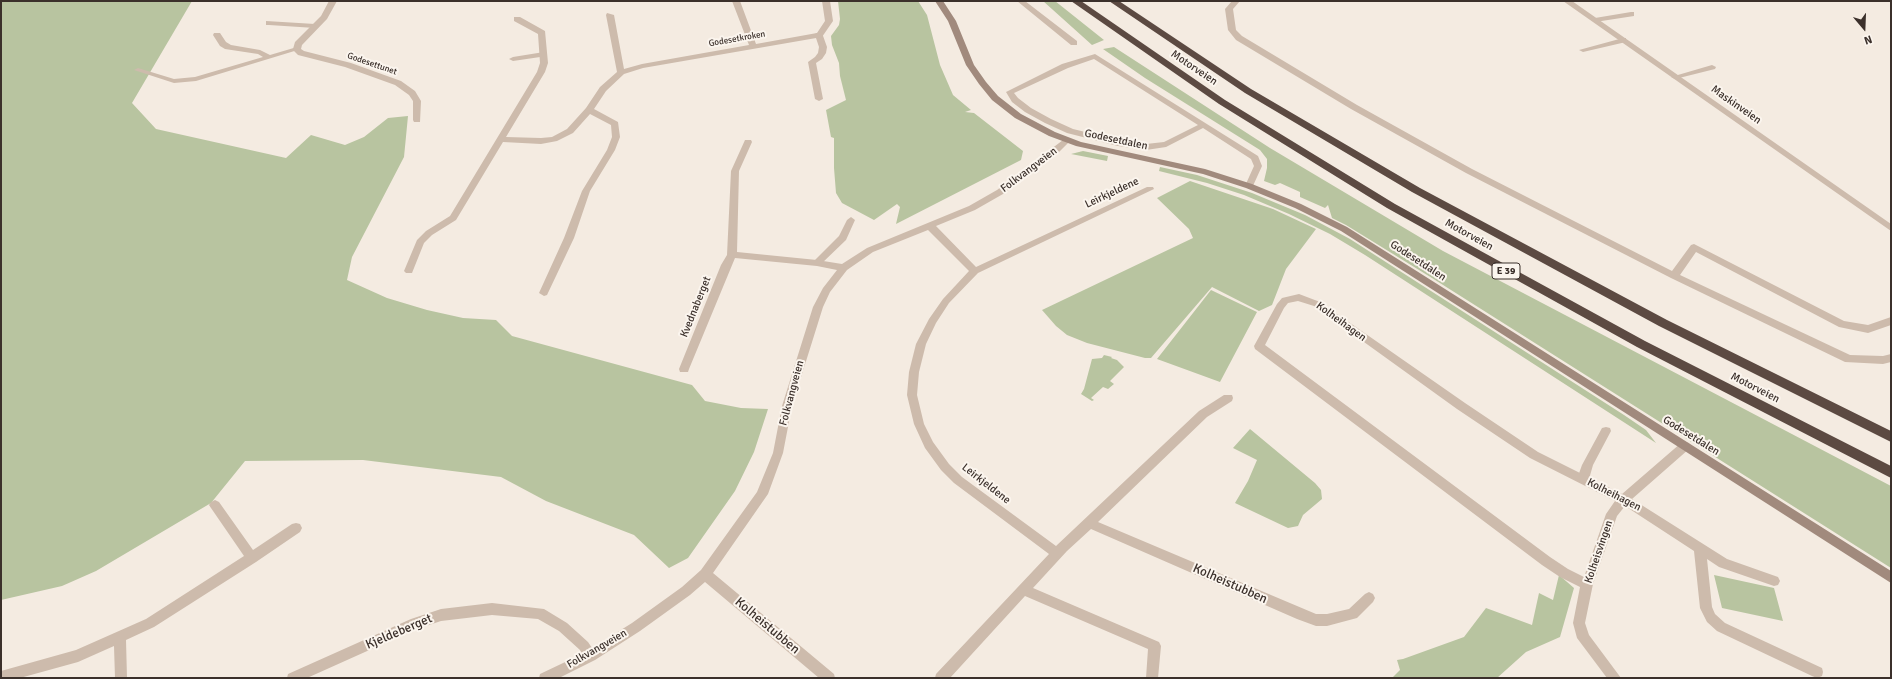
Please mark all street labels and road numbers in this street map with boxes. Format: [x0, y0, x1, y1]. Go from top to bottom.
street label: Godesetkroken [708, 29, 766, 49]
street label: Motorveien [1168, 48, 1220, 88]
street label: Godesettunet [346, 50, 398, 78]
street label: Maskinveien [1708, 83, 1764, 127]
street label: Godesetdalen [1083, 127, 1149, 153]
street label: Folkvangveien [998, 145, 1060, 195]
street label: Leirkjeldene [1083, 175, 1141, 211]
street label: Motorveien [1443, 216, 1495, 254]
street label: Godesetdalen [1387, 238, 1449, 284]
road number: E 39 [1492, 263, 1520, 279]
street label: Kvednaberget [678, 275, 714, 339]
street label: Kolheihagen [1313, 299, 1369, 345]
street label: Folkvangveien [777, 359, 807, 427]
street label: Motorveien [1728, 370, 1782, 406]
street label: Godesetdalen [1660, 413, 1722, 459]
street label: Leirkjeldene [959, 461, 1013, 507]
street label: Kolheihagen [1585, 476, 1643, 514]
street label: Kolheisvingen [1582, 519, 1616, 585]
street label: Kolheistubben [1190, 561, 1270, 607]
street label: Kolheistubben [731, 594, 803, 658]
street label: Kjeldeberget [363, 611, 435, 653]
street label: Folkvangveien [565, 627, 629, 671]

